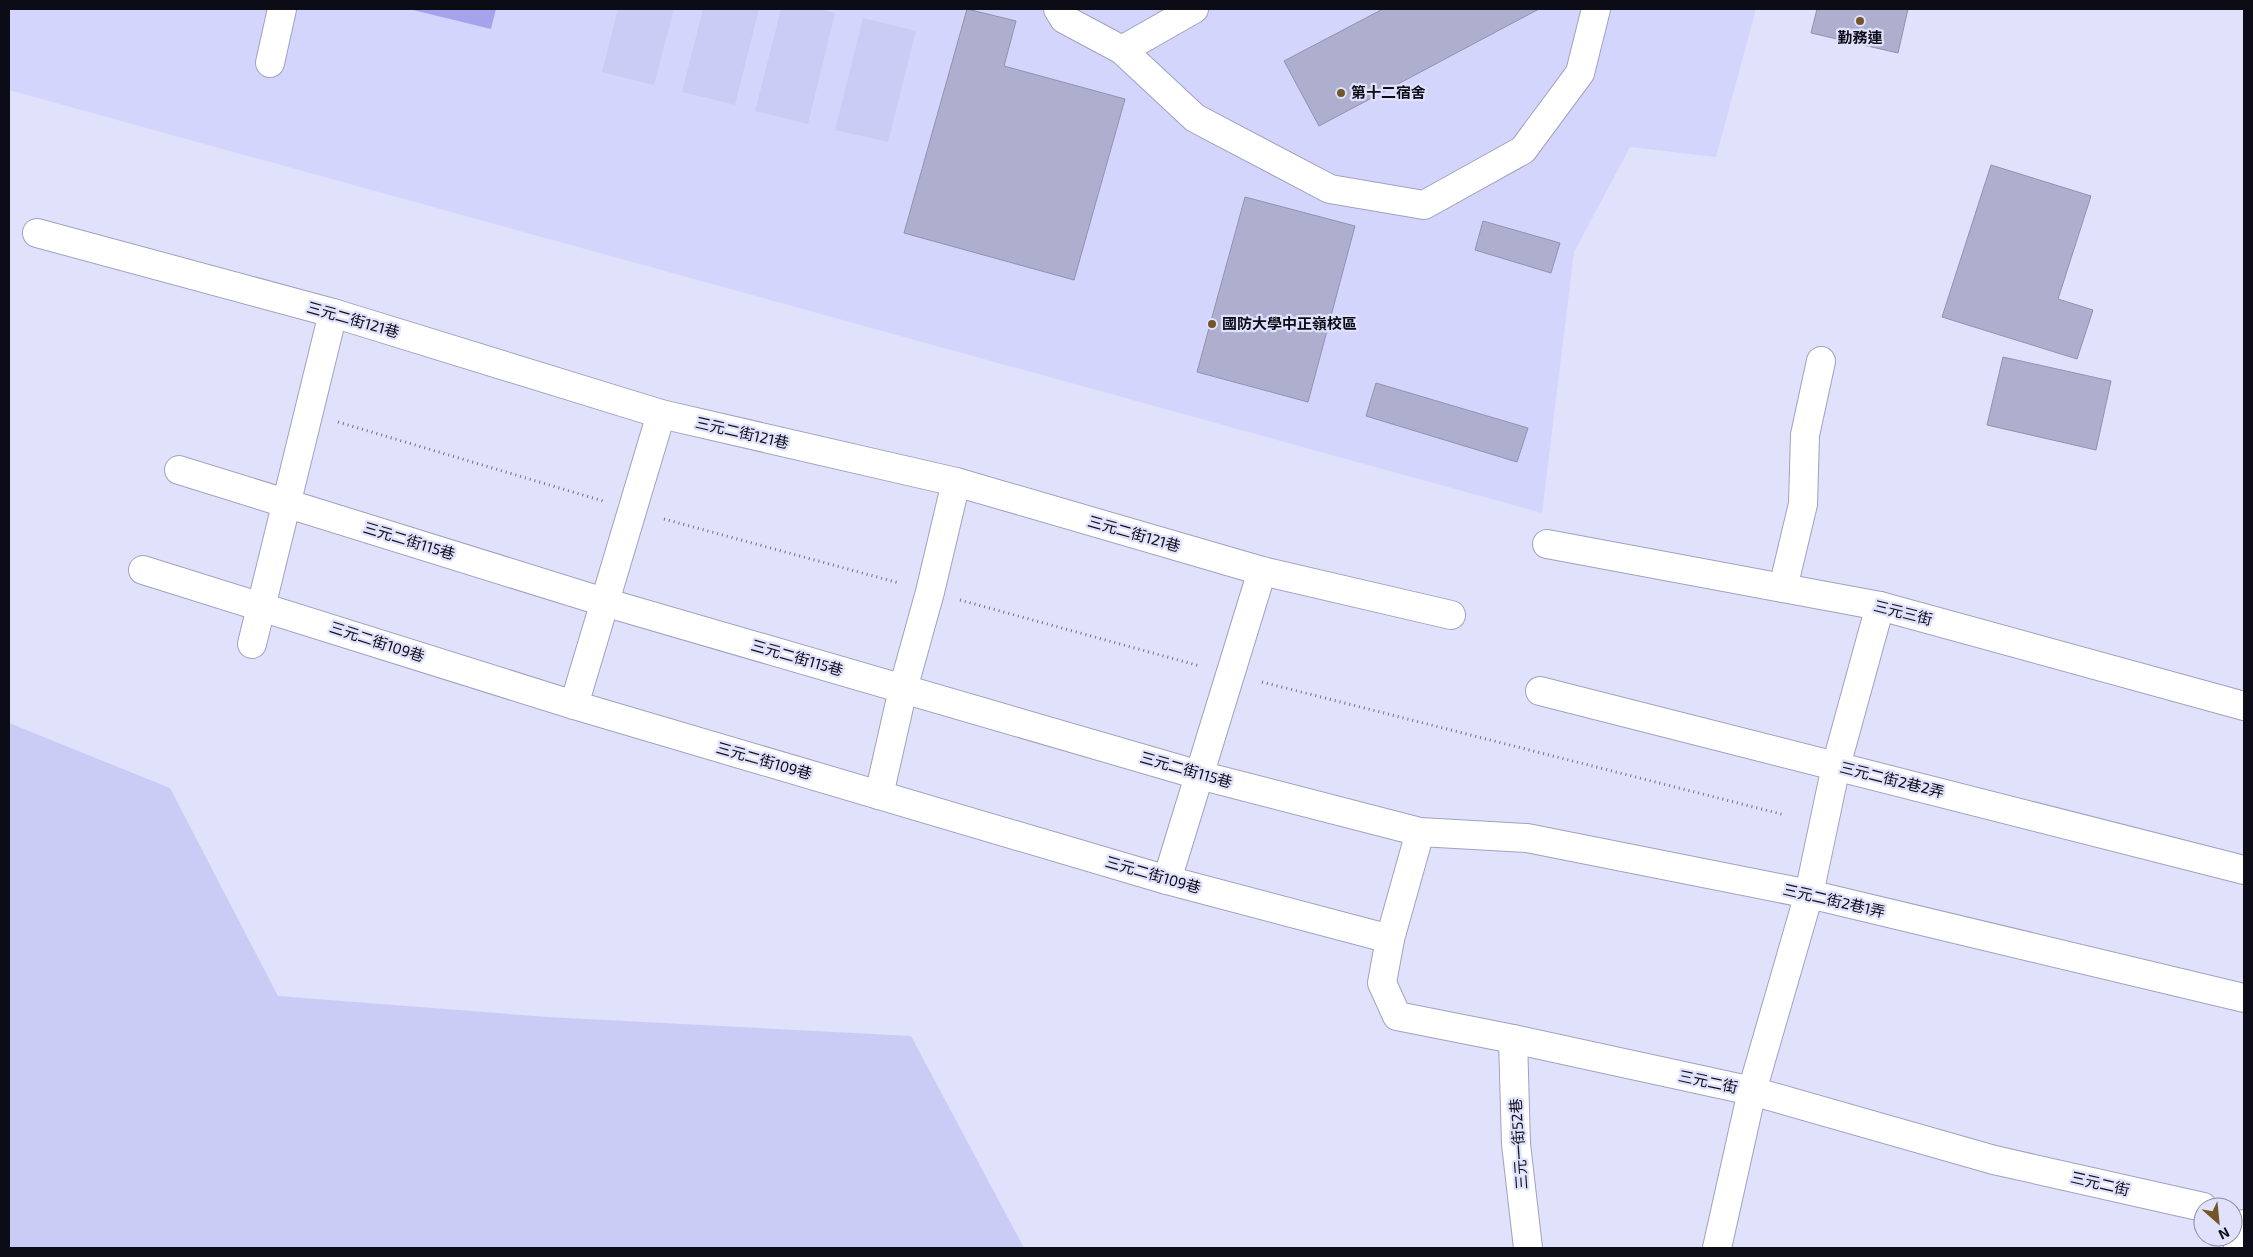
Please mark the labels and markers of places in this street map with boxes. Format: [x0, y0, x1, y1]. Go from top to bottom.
marker: 勤務連 [1854, 15, 1866, 27]
place label: 勤務連 [1837, 28, 1883, 46]
place label: 第十二宿舍 [1351, 83, 1426, 101]
marker: 第十二宿舍 [1335, 87, 1347, 99]
place label: 國防大學中正嶺校區 [1222, 314, 1357, 332]
marker: 國防大學中正嶺校區 [1206, 318, 1218, 330]

